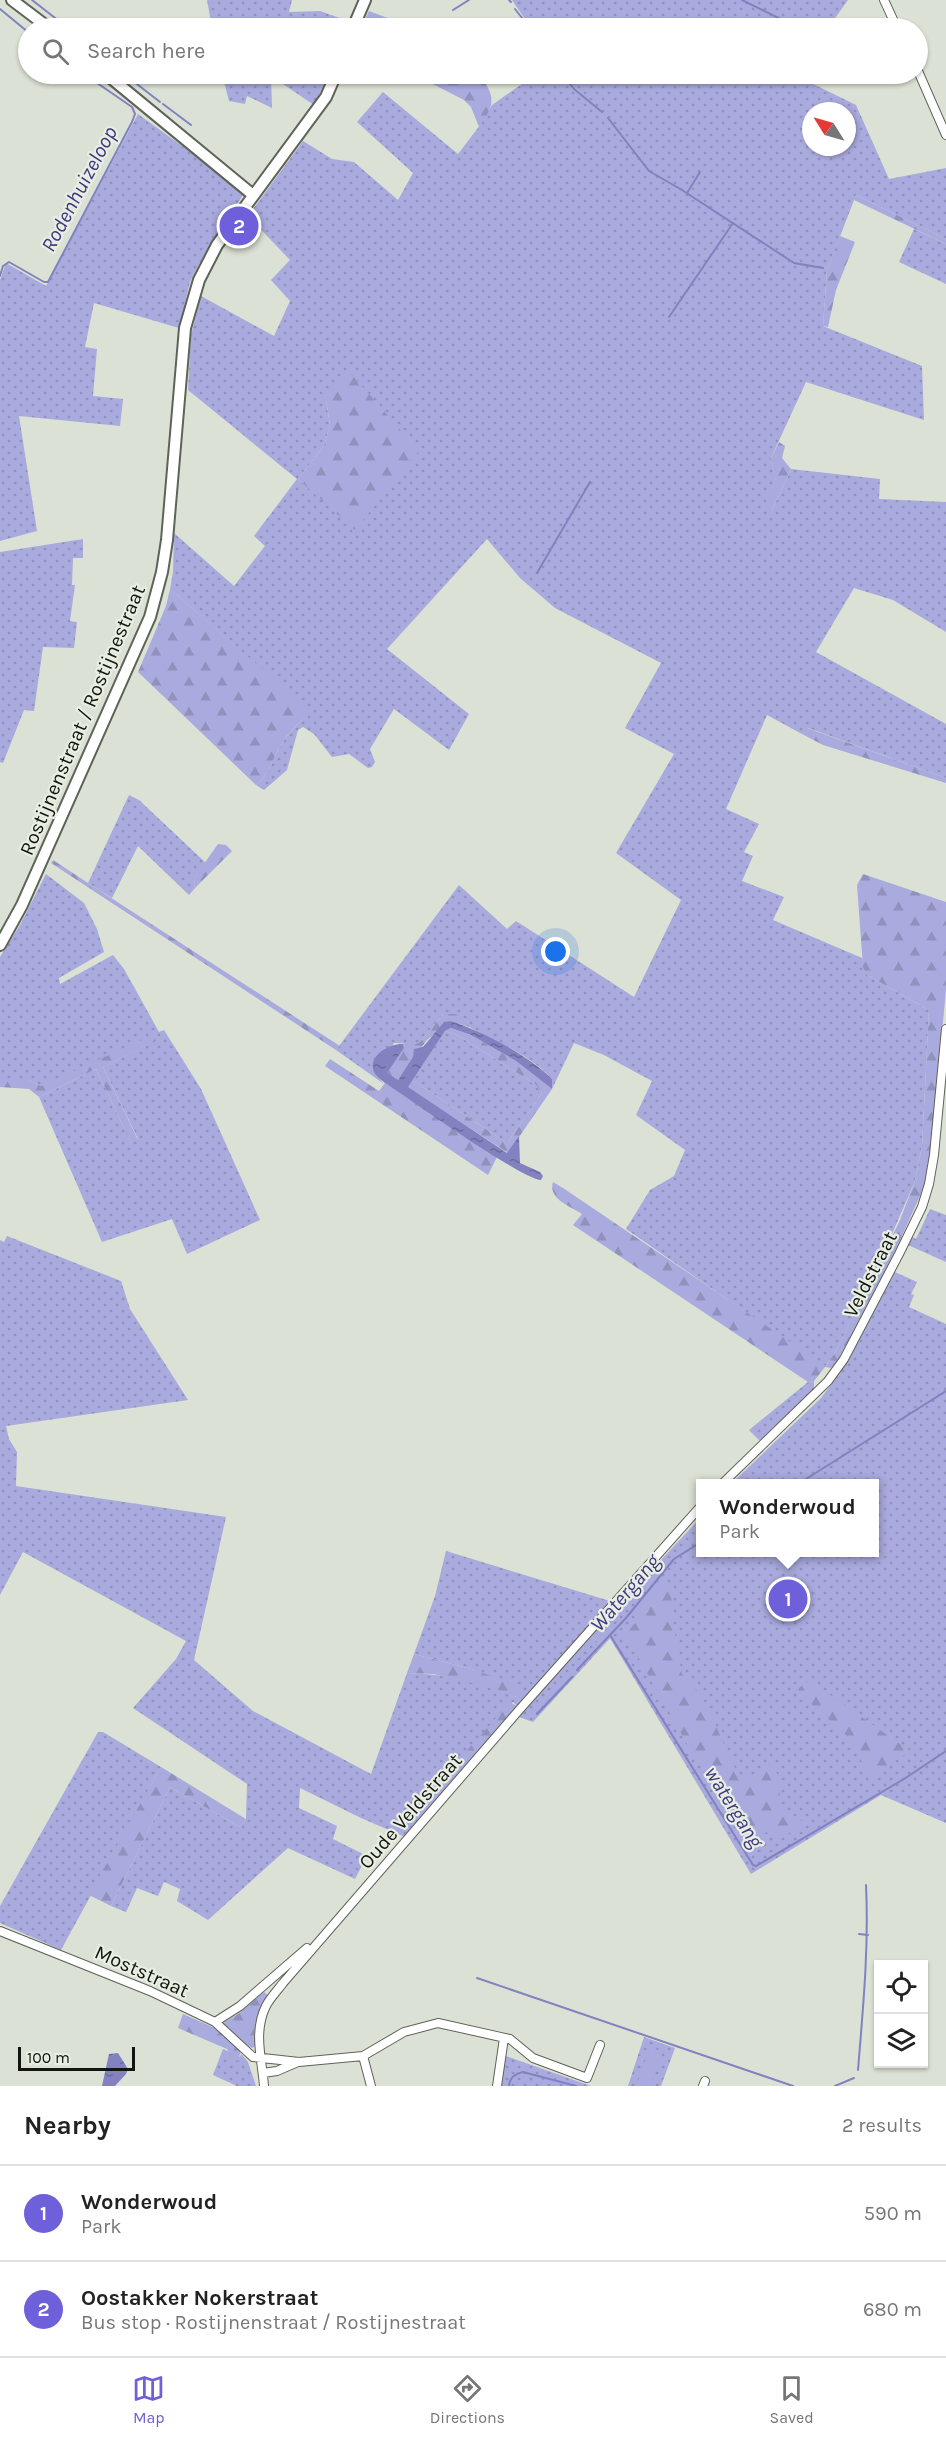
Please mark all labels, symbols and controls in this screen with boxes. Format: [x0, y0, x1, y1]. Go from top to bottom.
search box [18, 18, 928, 84]
icon: search [39, 35, 72, 68]
text: Search here [87, 38, 205, 64]
north arrow [802, 102, 856, 156]
water label: Rodenhuizeloop [36, 122, 122, 256]
pin: 2 [220, 204, 258, 248]
street label: Rostijnenstraat / Rostijnestraat [15, 581, 150, 859]
your location [541, 937, 570, 966]
street label: Veldstraat [839, 1227, 902, 1321]
popup [696, 1479, 879, 1557]
text: Wonderwoud [719, 1494, 856, 1520]
text: Park [719, 1520, 760, 1543]
water label: Watergang [585, 1549, 666, 1636]
pin: 1 [768, 1576, 808, 1622]
street label: Oude Veldstraat [354, 1749, 467, 1874]
water label: watergang [700, 1762, 769, 1853]
street label: Moststraat [91, 1940, 193, 2003]
map controls [874, 1960, 928, 2068]
button: locate [874, 1960, 928, 2014]
button: layers [874, 2014, 928, 2068]
scale bar [18, 2044, 135, 2072]
text: 100 m [27, 2048, 70, 2067]
text: Nearby [24, 2110, 111, 2141]
text: 2 results [842, 2114, 922, 2137]
text: Wonderwoud [81, 2189, 217, 2215]
text: 1 [40, 2202, 47, 2225]
text: 590 m [864, 2202, 922, 2225]
text: Park [81, 2215, 122, 2238]
text: Oostakker Nokerstraat [81, 2285, 318, 2311]
text: 2 [37, 2298, 50, 2321]
text: 680 m [863, 2298, 922, 2321]
text: Bus stop · Rostijnenstraat / Rostijnestraat [81, 2311, 466, 2334]
tab: Map [132, 2372, 165, 2427]
tab: Directions [430, 2372, 505, 2427]
tab: Saved [770, 2372, 814, 2427]

